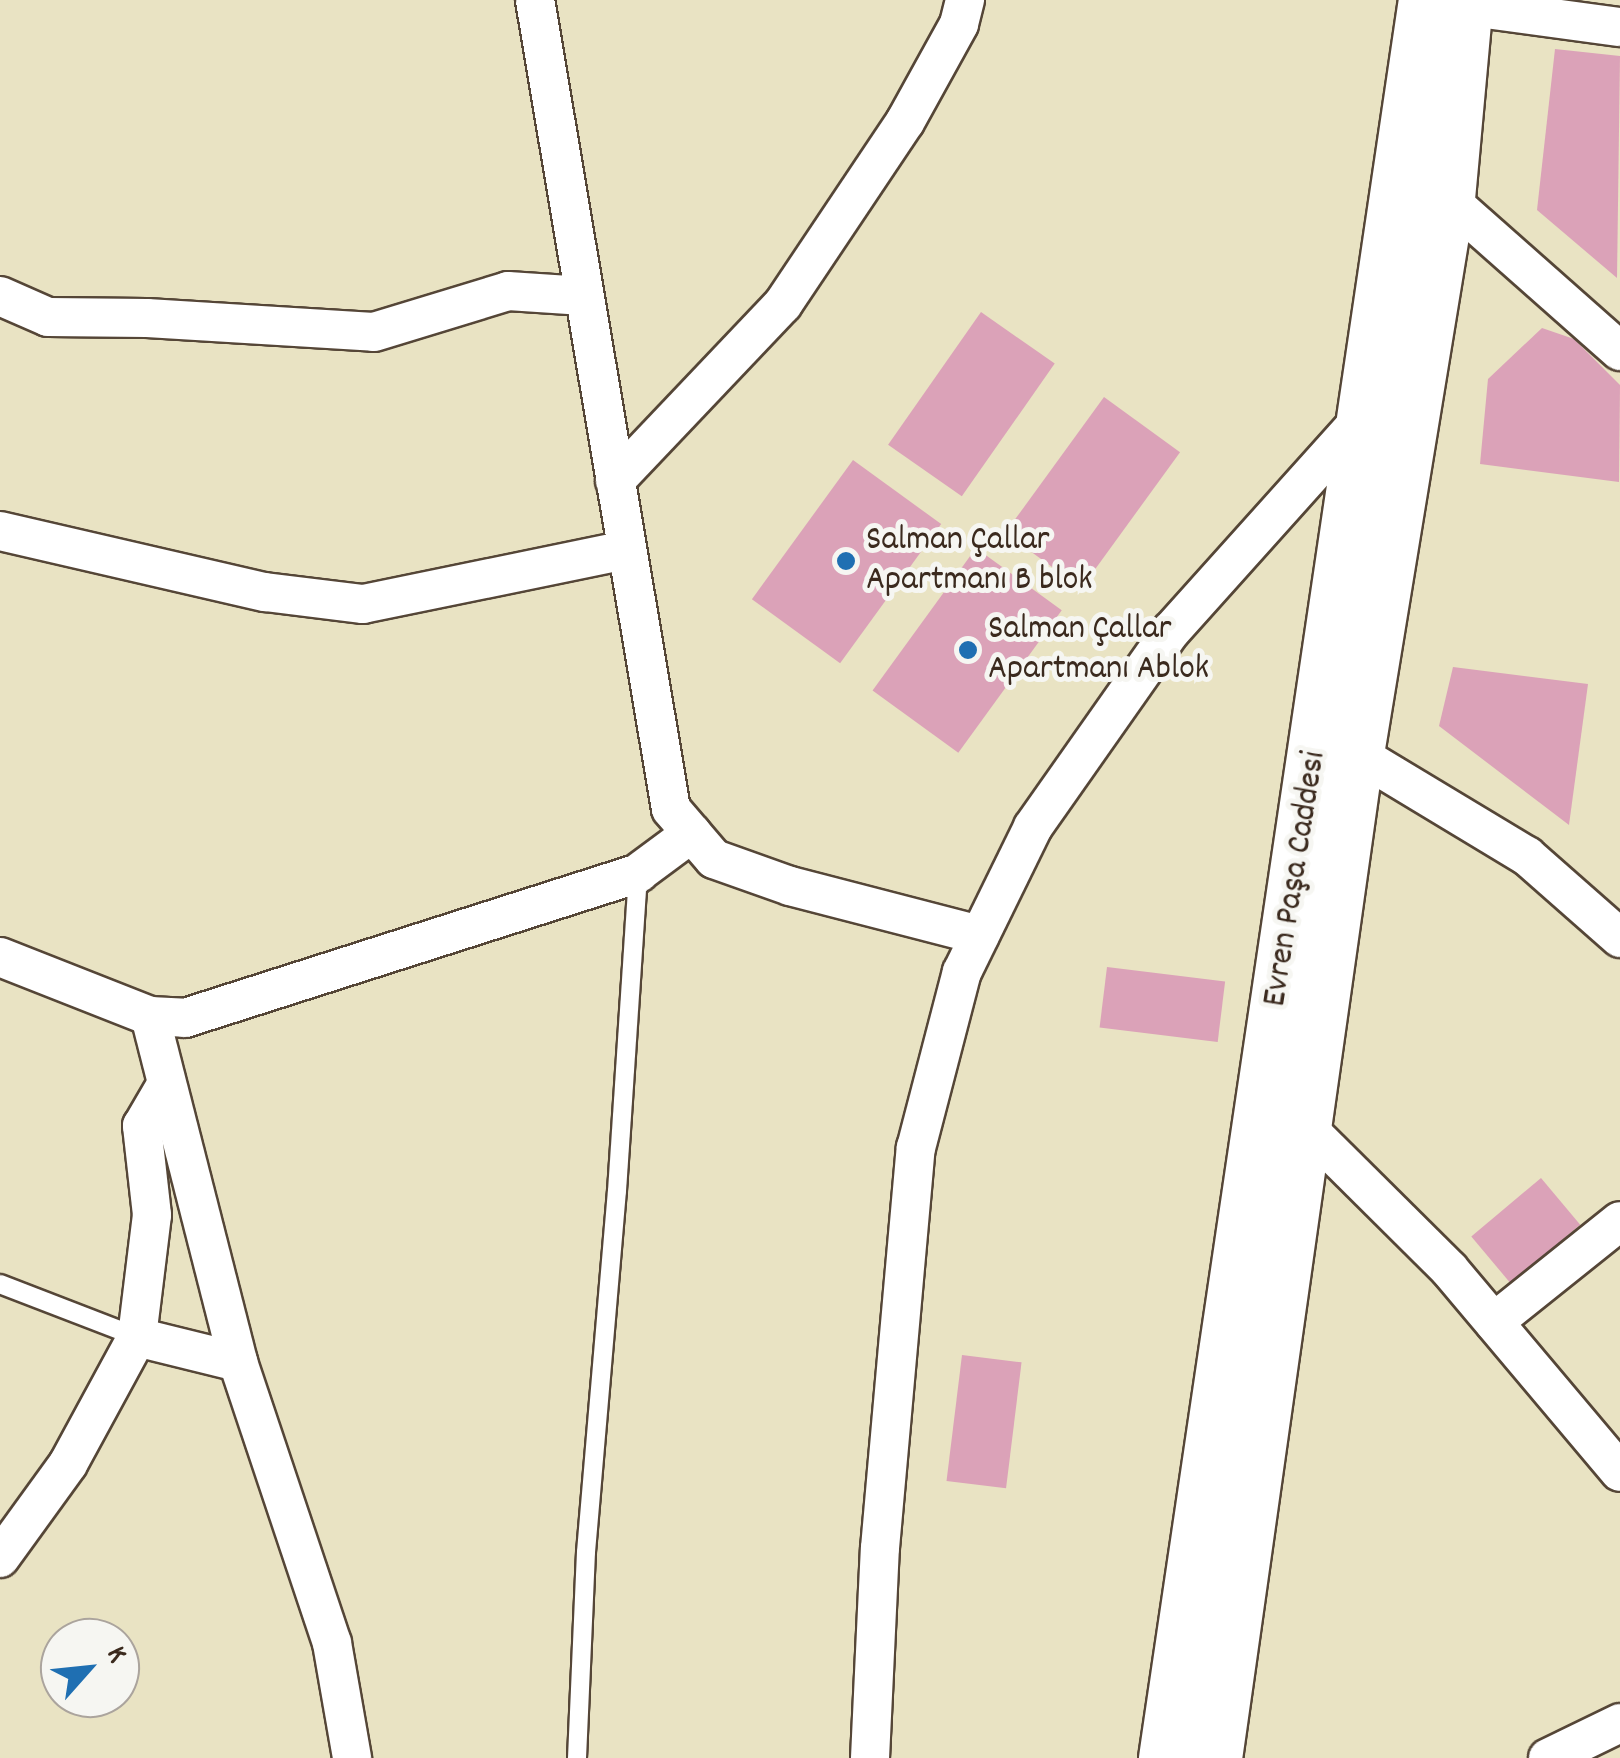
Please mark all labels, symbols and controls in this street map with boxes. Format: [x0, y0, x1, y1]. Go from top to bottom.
place label: Salman Çallar Apartmanı B blok [866, 520, 1093, 602]
marker: Salman Çallar Apartmanı B blok [835, 550, 857, 572]
place label: Salman Çallar Apartmanı Ablok [988, 609, 1209, 691]
marker: Salman Çallar Apartmanı Ablok [957, 639, 979, 661]
street label: Evren Paşa Caddesi [1255, 748, 1337, 1010]
north arrow [40, 1618, 140, 1718]
text: K [94, 1640, 136, 1670]

